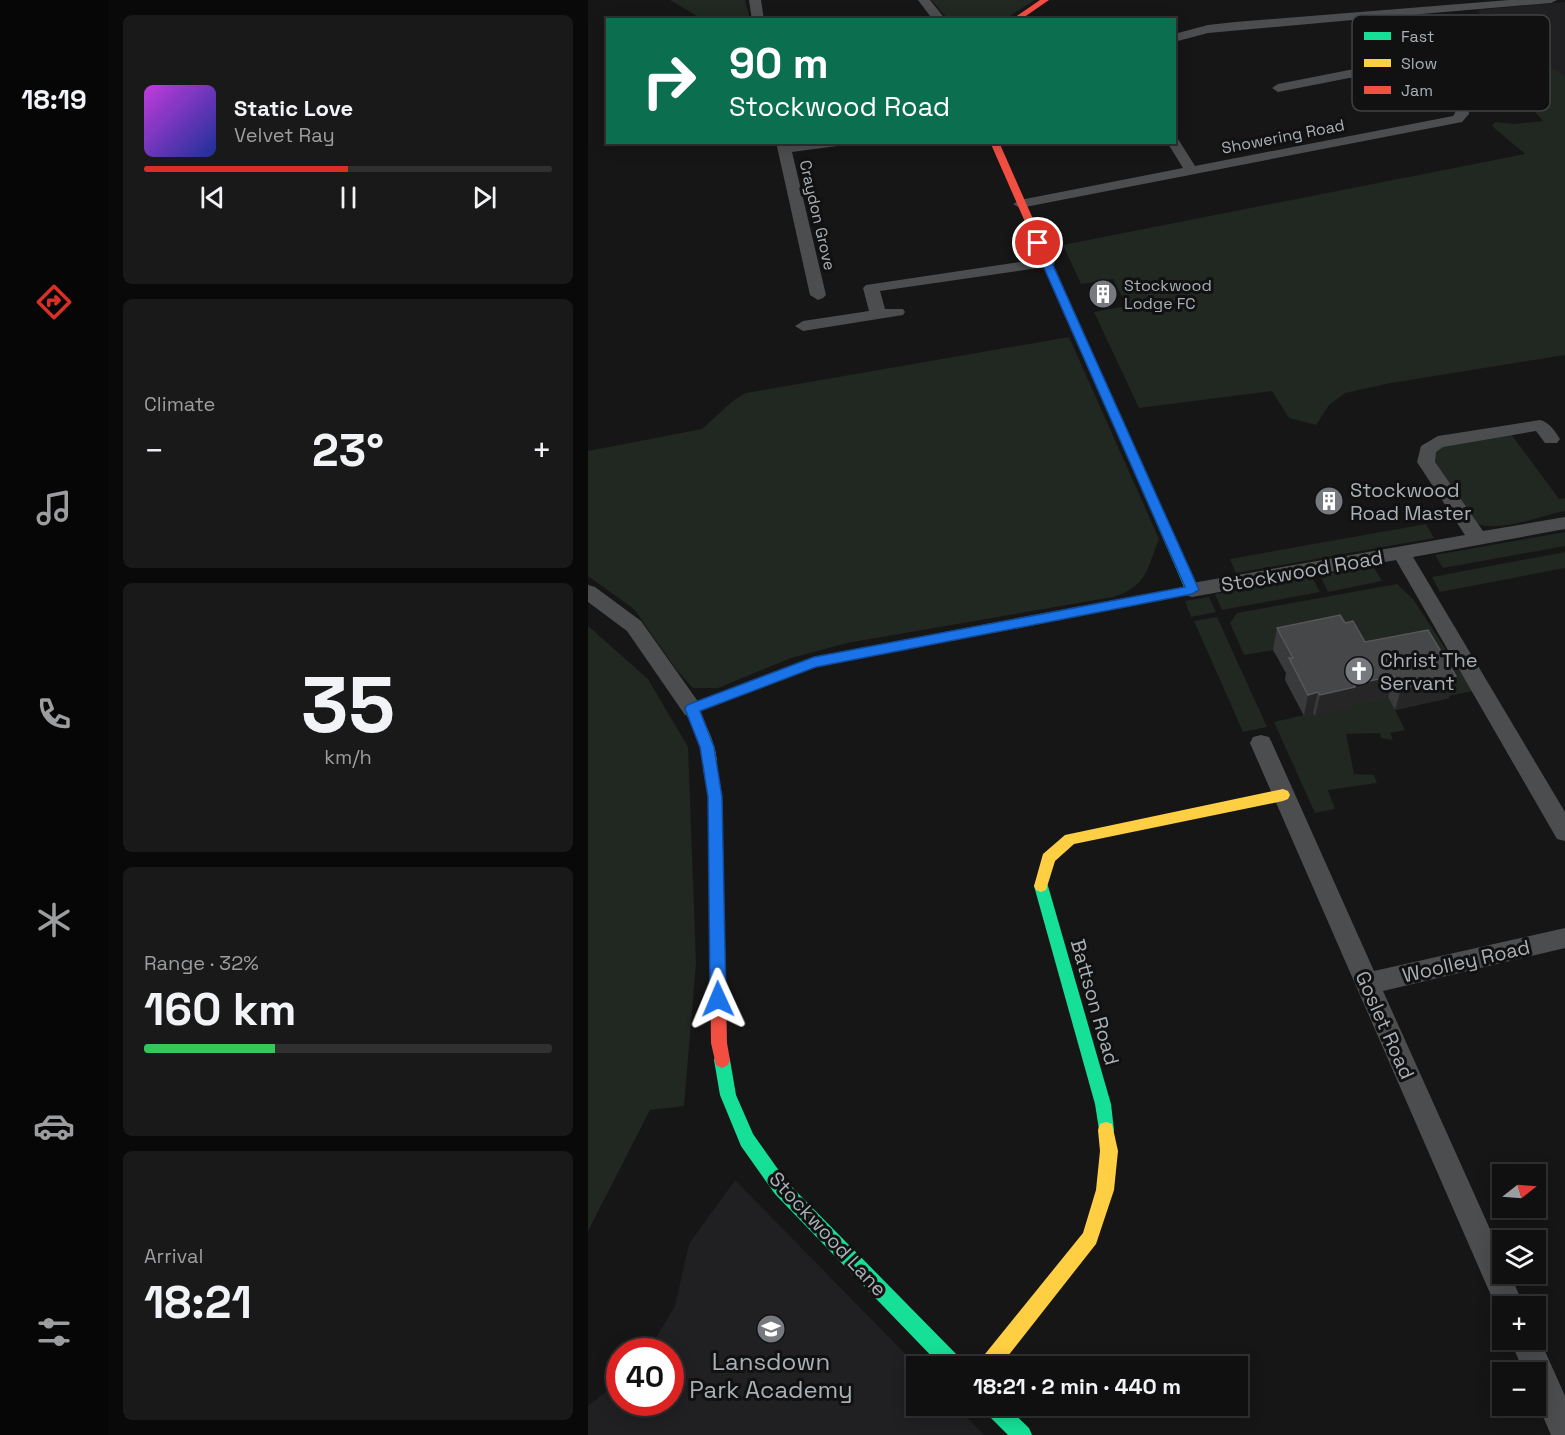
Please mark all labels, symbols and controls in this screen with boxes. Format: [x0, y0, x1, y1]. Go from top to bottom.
legend [1352, 15, 1550, 111]
text: Fast [1401, 26, 1434, 47]
text: 90 m [729, 37, 829, 90]
icon: right [630, 42, 708, 120]
text: Slow [1401, 53, 1437, 74]
text: Jam [1401, 80, 1433, 101]
text: 18:19 [21, 82, 87, 117]
text: Stockwood Road [729, 89, 950, 124]
text: Static Love [234, 94, 353, 122]
street label: Showering Road [1220, 114, 1346, 159]
text: Velvet Ray [234, 122, 335, 148]
street label: Craydon Grove [795, 158, 840, 272]
icon: previous [196, 181, 229, 214]
icon: pause [332, 181, 365, 214]
icon: next [468, 181, 501, 214]
pin [1012, 217, 1063, 268]
icon: arrive [1021, 226, 1054, 259]
place label: Stockwood Lodge FC [1124, 275, 1212, 314]
building icon: Stockwood Lodge FC [1087, 278, 1119, 310]
icon: directions [33, 281, 75, 323]
text: Climate [144, 391, 215, 417]
text: 23° [312, 422, 384, 479]
text: − [144, 430, 164, 472]
text: + [532, 430, 552, 472]
place label: Stockwood Road Master [1350, 477, 1471, 526]
building icon: Stockwood Road Master [1313, 485, 1345, 517]
icon: music [33, 487, 75, 529]
street label: Stockwood Road [1219, 544, 1385, 598]
place label: Christ The Servant [1380, 647, 1478, 696]
text: 35 [301, 655, 395, 755]
church icon: Christ The Servant [1343, 655, 1375, 687]
icon: phone [33, 693, 75, 735]
text: km/h [324, 744, 372, 770]
icon: climate [33, 899, 75, 941]
street label: Woolley Road [1400, 934, 1532, 988]
street label: Battson Road [1065, 936, 1125, 1068]
text: Range · 32% [144, 950, 259, 976]
position arrow [686, 967, 750, 1031]
street label: Goslet Road [1350, 967, 1420, 1083]
text: 160 km [144, 981, 297, 1038]
icon: car [33, 1105, 75, 1147]
north arrow [1492, 1164, 1546, 1218]
map controls [1492, 1164, 1546, 1416]
street label: Stockwood Lane [764, 1166, 892, 1302]
button: layers [1492, 1230, 1546, 1284]
text: Arrival [144, 1243, 203, 1269]
text: 18:21 [144, 1274, 252, 1331]
button: + [1492, 1296, 1546, 1350]
icon: filters [33, 1311, 75, 1353]
school or university icon: Lansdown Park Academy [755, 1313, 787, 1345]
speed limit sign: 40 [606, 1338, 684, 1416]
place label: Lansdown Park Academy [689, 1346, 853, 1405]
button: − [1492, 1362, 1546, 1416]
text: 18:21 · 2 min · 440 m [973, 1372, 1181, 1400]

